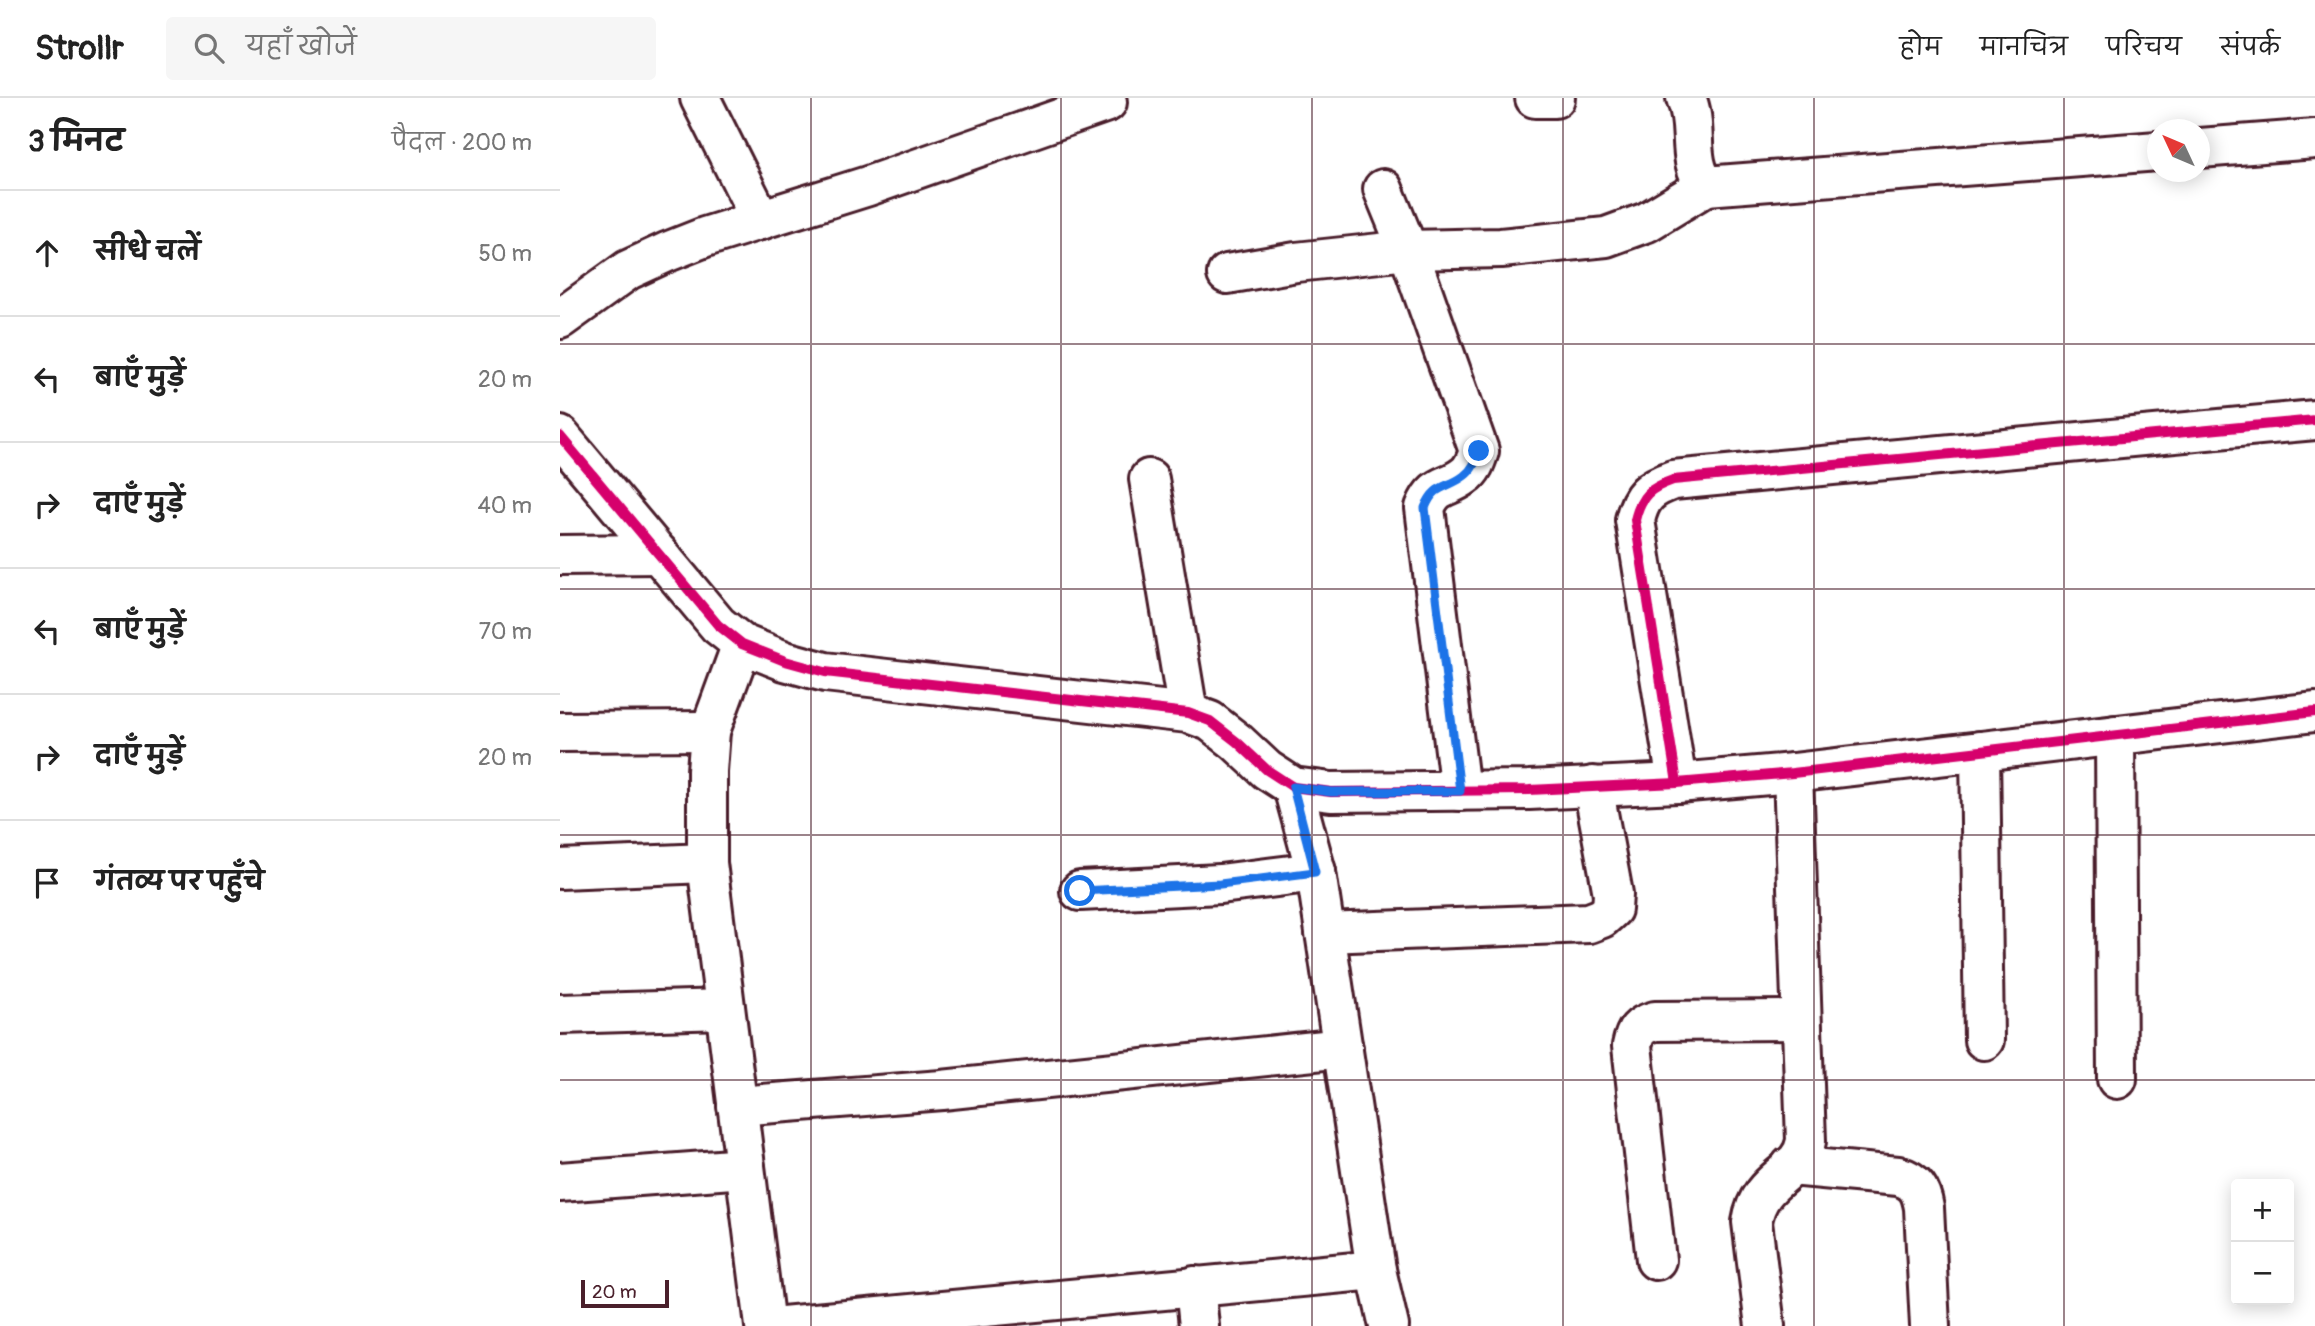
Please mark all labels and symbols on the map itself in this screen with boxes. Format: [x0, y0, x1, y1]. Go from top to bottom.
north arrow [2147, 119, 2210, 182]
route end [1463, 435, 1494, 466]
route start [1064, 875, 1095, 906]
scale bar [581, 1277, 668, 1309]

